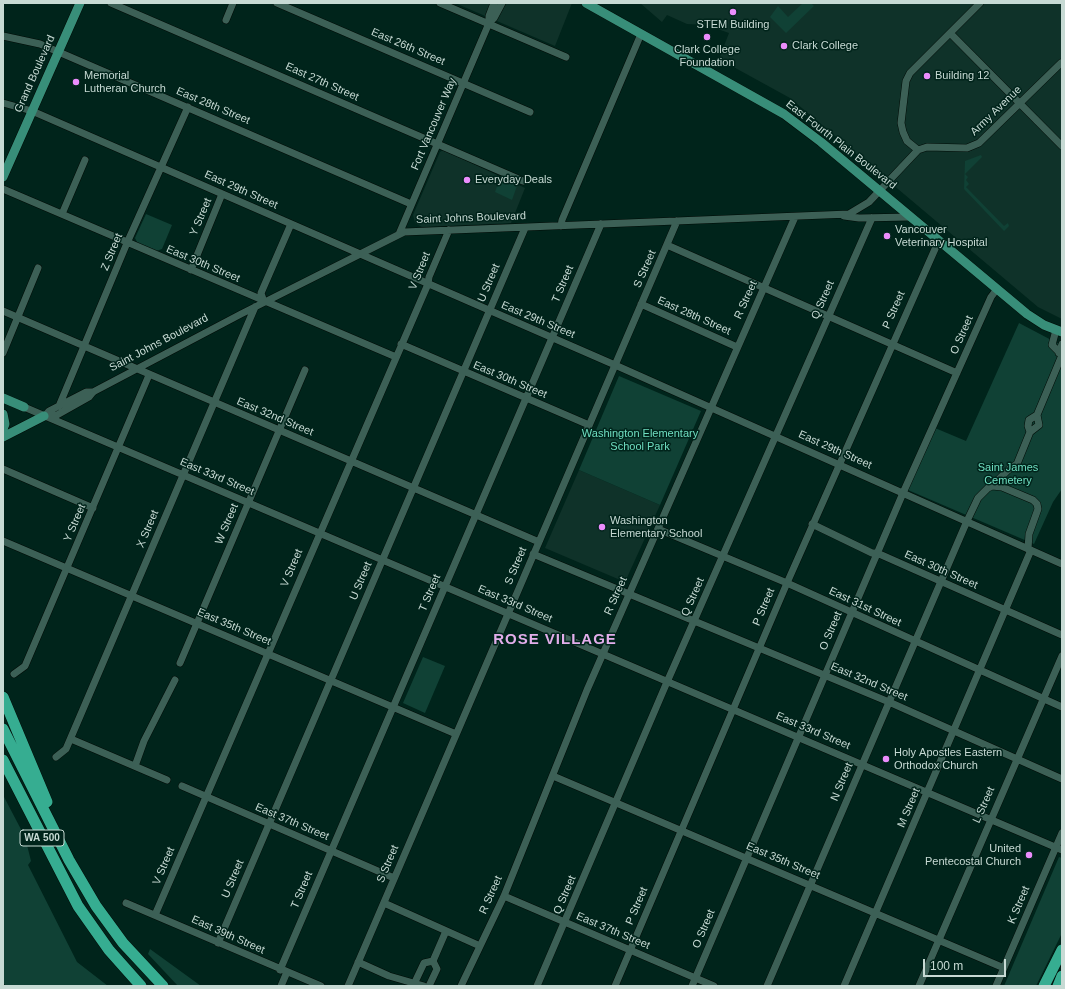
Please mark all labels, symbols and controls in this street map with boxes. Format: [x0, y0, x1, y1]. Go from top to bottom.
marker: STEM Building [728, 7, 738, 17]
place label: STEM Building [697, 18, 769, 32]
street label: East 26th Street [369, 26, 447, 68]
marker: Clark College Foundation [702, 32, 712, 42]
street label: Grand Boulevard [12, 33, 58, 115]
place label: Clark College [792, 39, 858, 53]
marker: Clark College [779, 41, 789, 51]
place label: Clark College Foundation [674, 43, 740, 69]
street label: East 27th Street [283, 60, 361, 104]
place label: Memorial Lutheran Church [84, 69, 166, 95]
place label: Building 12 [935, 69, 989, 83]
marker: Building 12 [922, 71, 932, 81]
street label: Fort Vancouver Way [409, 76, 459, 172]
marker: Memorial Lutheran Church [71, 77, 81, 87]
street label: Army Avenue [968, 83, 1024, 139]
street label: East 28th Street [174, 85, 252, 127]
street label: East Fourth Plain Boulevard [783, 98, 899, 192]
street label: East 29th Street [202, 168, 280, 212]
place label: Everyday Deals [475, 173, 552, 187]
marker: Everyday Deals [462, 175, 472, 185]
street label: Y Street [187, 196, 215, 238]
street label: Saint Johns Boulevard [416, 209, 526, 227]
place label: Vancouver Veterinary Hospital [895, 223, 987, 249]
street label: Z Street [98, 231, 126, 273]
marker: Vancouver Veterinary Hospital [882, 231, 892, 241]
street label: East 30th Street [164, 243, 242, 285]
street label: S Street [631, 248, 659, 290]
street label: V Street [406, 250, 434, 292]
street label: U Street [475, 262, 503, 304]
street label: T Street [549, 263, 577, 305]
street label: R Street [732, 279, 760, 321]
street label: Q Street [809, 279, 837, 321]
street label: P Street [880, 289, 908, 331]
street label: East 28th Street [655, 294, 733, 338]
street label: East 29th Street [499, 299, 577, 341]
street label: Saint Johns Boulevard [107, 311, 211, 375]
street label: O Street [948, 314, 976, 356]
street label: East 30th Street [471, 359, 549, 401]
street label: East 32nd Street [235, 395, 315, 439]
park label: Washington Elementary School Park [582, 427, 698, 453]
street label: East 29th Street [796, 428, 874, 472]
street label: East 33rd Street [178, 455, 256, 499]
park label: Saint James Cemetery [978, 461, 1038, 487]
street label: Y Street [61, 502, 89, 544]
street label: W Street [213, 502, 241, 546]
street label: X Street [134, 508, 162, 550]
place label: Washington Elementary School [610, 514, 702, 540]
marker: Washington Elementary School [597, 522, 607, 532]
street label: S Street [502, 545, 530, 587]
street label: V Street [278, 547, 306, 589]
street label: East 30th Street [902, 548, 980, 592]
street label: U Street [347, 560, 375, 602]
street label: T Street [416, 572, 444, 614]
street label: R Street [602, 575, 630, 617]
street label: Q Street [679, 576, 707, 618]
street label: East 33rd Street [476, 582, 554, 626]
street label: East 31st Street [827, 584, 903, 630]
street label: P Street [750, 586, 778, 628]
street label: East 35th Street [195, 606, 273, 648]
street label: O Street [817, 610, 845, 652]
district label: ROSE VILLAGE [493, 631, 617, 649]
street label: East 32nd Street [829, 660, 909, 704]
street label: East 33rd Street [774, 709, 852, 753]
place label: Holy Apostles Eastern Orthodox Church [894, 746, 1002, 772]
marker: Holy Apostles Eastern Orthodox Church [881, 754, 891, 764]
street label: N Street [828, 761, 856, 803]
street label: L Street [970, 785, 998, 825]
street label: M Street [895, 786, 923, 830]
street label: East 37th Street [253, 801, 331, 843]
road number: WA 500 [20, 830, 64, 846]
street label: East 35th Street [744, 840, 822, 882]
place label: United Pentecostal Church [925, 842, 1021, 868]
street label: S Street [374, 843, 402, 885]
street label: V Street [150, 845, 178, 887]
marker: United Pentecostal Church [1024, 850, 1034, 860]
street label: U Street [219, 858, 247, 900]
street label: T Street [288, 869, 316, 911]
street label: R Street [477, 874, 505, 916]
street label: Q Street [551, 874, 579, 916]
street label: K Street [1005, 884, 1033, 926]
street label: P Street [623, 885, 651, 927]
street label: O Street [690, 908, 718, 950]
street label: East 37th Street [574, 910, 652, 952]
street label: East 39th Street [189, 913, 267, 957]
scale bar [925, 951, 1008, 977]
text: 100 m [930, 959, 963, 973]

